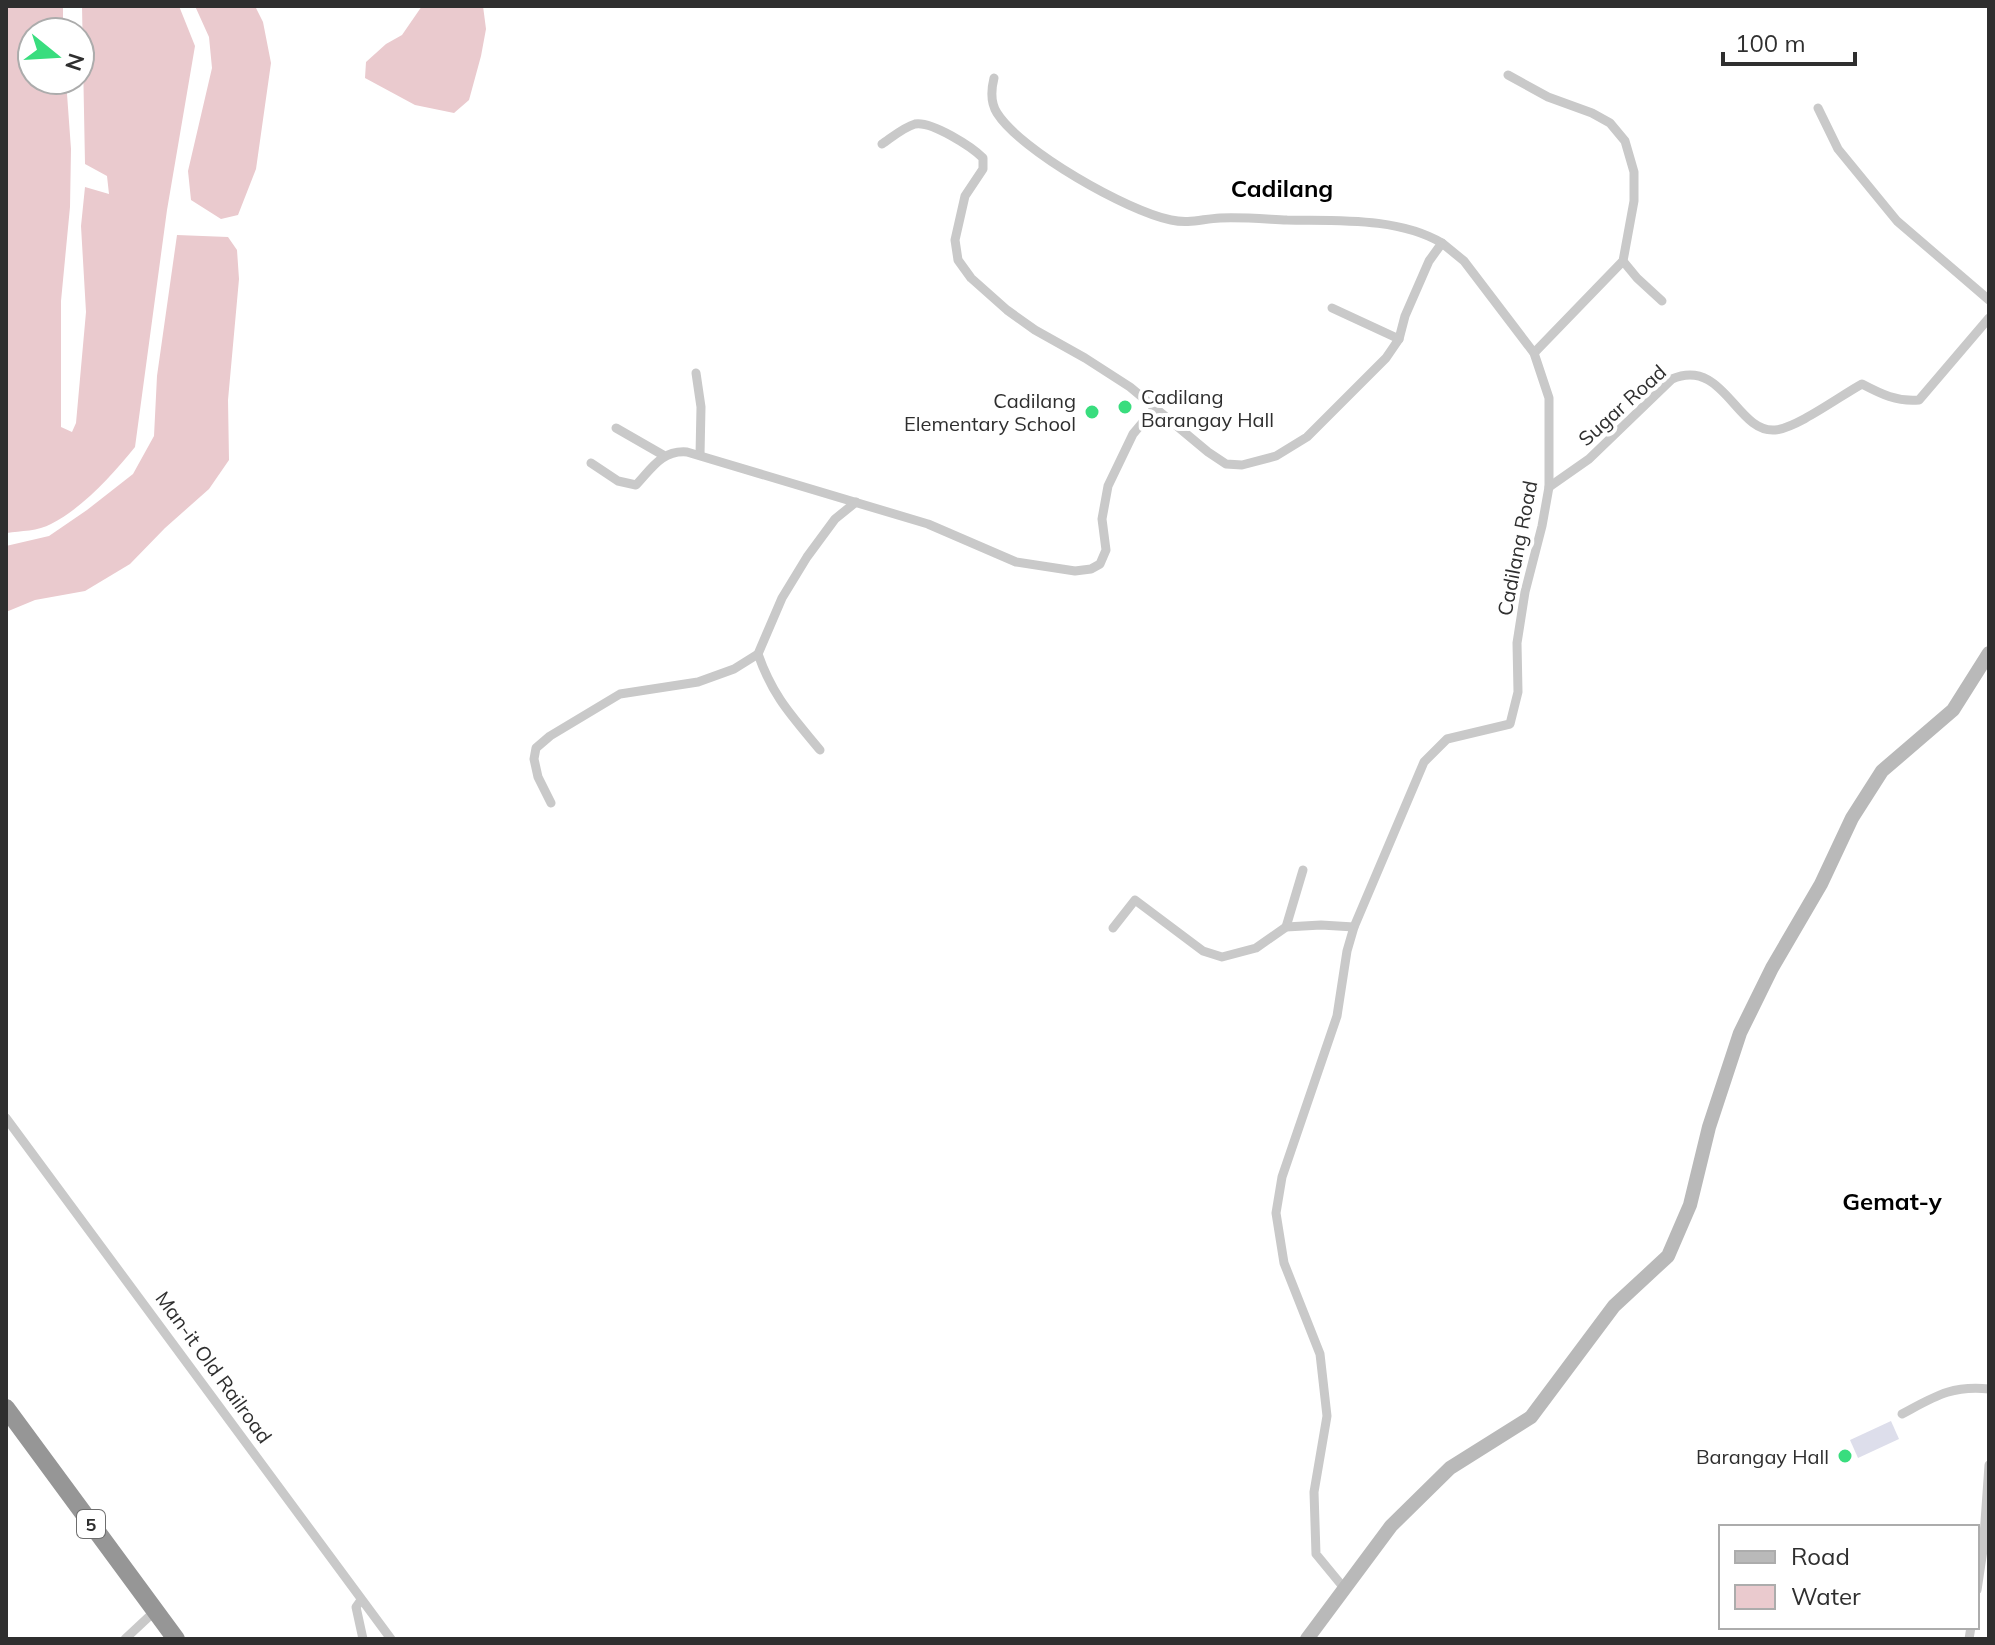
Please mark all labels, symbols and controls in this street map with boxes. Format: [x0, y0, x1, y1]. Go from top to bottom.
north arrow [16, 16, 96, 96]
scale bar [1723, 16, 1855, 66]
text: 100 m [1735, 28, 1806, 58]
text: N [59, 50, 91, 74]
district label: Cadilang [1231, 173, 1333, 203]
street label: Sugar Road [1573, 359, 1671, 451]
place label: Cadilang Barangay Hall [1141, 384, 1274, 432]
place label: Cadilang Elementary School [904, 388, 1076, 436]
marker: Cadilang Barangay Hall [1116, 398, 1134, 416]
marker: Cadilang Elementary School [1083, 403, 1101, 421]
street label: Cadilang Road [1492, 478, 1542, 618]
district label: Gemat-y [1842, 1186, 1943, 1216]
street label: Man-it Old Railroad [150, 1286, 278, 1448]
place label: Barangay Hall [1696, 1444, 1829, 1469]
marker: Barangay Hall [1836, 1447, 1854, 1465]
road number: 5 [77, 1510, 105, 1538]
legend [1719, 1525, 1979, 1629]
text: Road [1791, 1541, 1850, 1571]
text: Water [1791, 1581, 1861, 1611]

